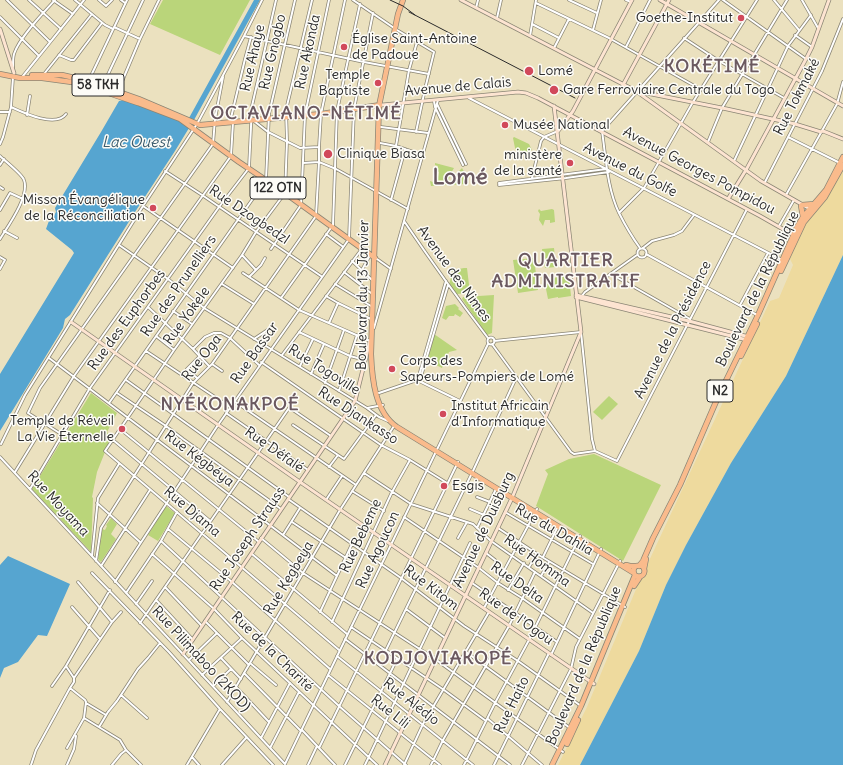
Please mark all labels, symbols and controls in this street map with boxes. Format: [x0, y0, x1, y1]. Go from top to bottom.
place label: Goethe-Institut [636, 10, 733, 26]
street label: Rue Gnogbo [256, 12, 290, 92]
street label: Rue Akonda [292, 13, 324, 91]
marker: Goethe-Institut [736, 13, 746, 23]
street label: Rue Ahaye [237, 23, 269, 93]
place label: Église Saint-Antoine de Padoue [352, 31, 477, 64]
marker: Église Saint-Antoine de Padoue [339, 42, 349, 52]
district label: KOKÉTIMÉ [664, 56, 760, 78]
street label: Rue Tokmaké [770, 56, 824, 138]
place label: Lomé [538, 63, 573, 79]
marker: Lomé [523, 65, 535, 77]
place label: Temple Baptiste [319, 67, 370, 100]
road number: 58 TKH [72, 74, 124, 96]
street label: Avenue de Calais [404, 74, 512, 100]
marker: Temple Baptiste [373, 78, 383, 88]
place label: Gare Ferroviaire Centrale du Togo [563, 82, 775, 98]
marker: Gare Ferroviaire Centrale du Togo [548, 84, 560, 96]
district label: OCTAVIANO-NÉTIMÉ [210, 103, 402, 125]
place label: Musée National [513, 117, 610, 133]
marker: Musée National [500, 120, 510, 130]
street label: Avenue Georges Pompidou [620, 124, 778, 218]
water label: Lac Ouest [102, 134, 170, 152]
street label: Avenue du Golfe [580, 139, 680, 201]
place label: Clinique Biasa [337, 146, 425, 162]
place label: ministère de la santé [494, 147, 562, 180]
marker: Clinique Biasa [322, 148, 334, 160]
marker: ministère de la santé [565, 158, 575, 168]
district label: Lomé [432, 165, 488, 191]
road number: 122 OTN [250, 177, 306, 199]
street label: Rue Dzogbedzl [206, 182, 292, 248]
place label: Misson Évangélique de la Réconciliation [23, 192, 145, 224]
marker: Misson Évangélique de la Réconciliation [148, 203, 158, 213]
street label: Boulevard de la République [713, 208, 803, 370]
street label: Boulevard du 13 Janvier [353, 220, 373, 370]
street label: Avenue des Nimes [414, 223, 494, 325]
street label: Rue des Prunelliers [138, 232, 220, 340]
district label: QUARTIER ADMINISTRATIF [491, 250, 641, 292]
street label: Avenue de la Présidence [631, 258, 715, 402]
street label: Rue des Euphorbes [85, 266, 169, 374]
street label: Rue Yokele [160, 284, 214, 348]
street label: Rue Bassar [228, 319, 282, 387]
street label: Rue Oga [179, 331, 225, 385]
street label: Rue Togoville [285, 341, 363, 399]
place label: Corps des Sapeurs-Pompiers de Lomé [400, 353, 574, 386]
marker: Corps des Sapeurs-Pompiers de Lomé [387, 364, 397, 374]
road number: N2 [707, 380, 733, 402]
street label: Rue Djankasso [315, 384, 401, 448]
district label: NYÉKONAKPOÉ [160, 394, 300, 416]
place label: Institut Africain d'Informatique [451, 398, 549, 430]
marker: Institut Africain d'Informatique [438, 409, 448, 419]
place label: Temple de Réveil La Vie Éternelle [10, 413, 114, 446]
marker: Temple de Réveil La Vie Éternelle [117, 424, 127, 434]
street label: Rue Défalé [241, 424, 307, 476]
street label: Rue Kégbéya [161, 427, 237, 491]
street label: Rue Moyama [24, 468, 92, 540]
street label: Avenue de Duisburg [450, 469, 518, 591]
place label: Esgis [452, 478, 484, 494]
marker: Esgis [439, 481, 449, 491]
street label: Rue Djama [160, 483, 224, 541]
street label: Rue Joseph Strauss [207, 483, 289, 595]
street label: Rue Bebeme [337, 496, 385, 576]
street label: Rue du Dahlia [512, 501, 596, 559]
street label: Rue Agoucon [353, 509, 403, 591]
street label: Rue Homma [500, 531, 574, 591]
street label: Rue Kegbeya [261, 538, 317, 618]
street label: Rue Delta [487, 559, 547, 607]
street label: Rue Kitom [400, 562, 462, 614]
street label: Boulevard de la République [543, 584, 625, 748]
street label: Rue de l'Ogou [475, 585, 557, 649]
street label: Rue Pilimaboo (2KOD) [148, 603, 254, 715]
street label: Rue de la Charité [227, 609, 317, 695]
district label: KODJOVIAKOPÉ [364, 648, 512, 670]
street label: Rue Haito [491, 674, 533, 736]
street label: Rue Alédjo [380, 675, 442, 729]
street label: Rue Lili [367, 692, 413, 732]

